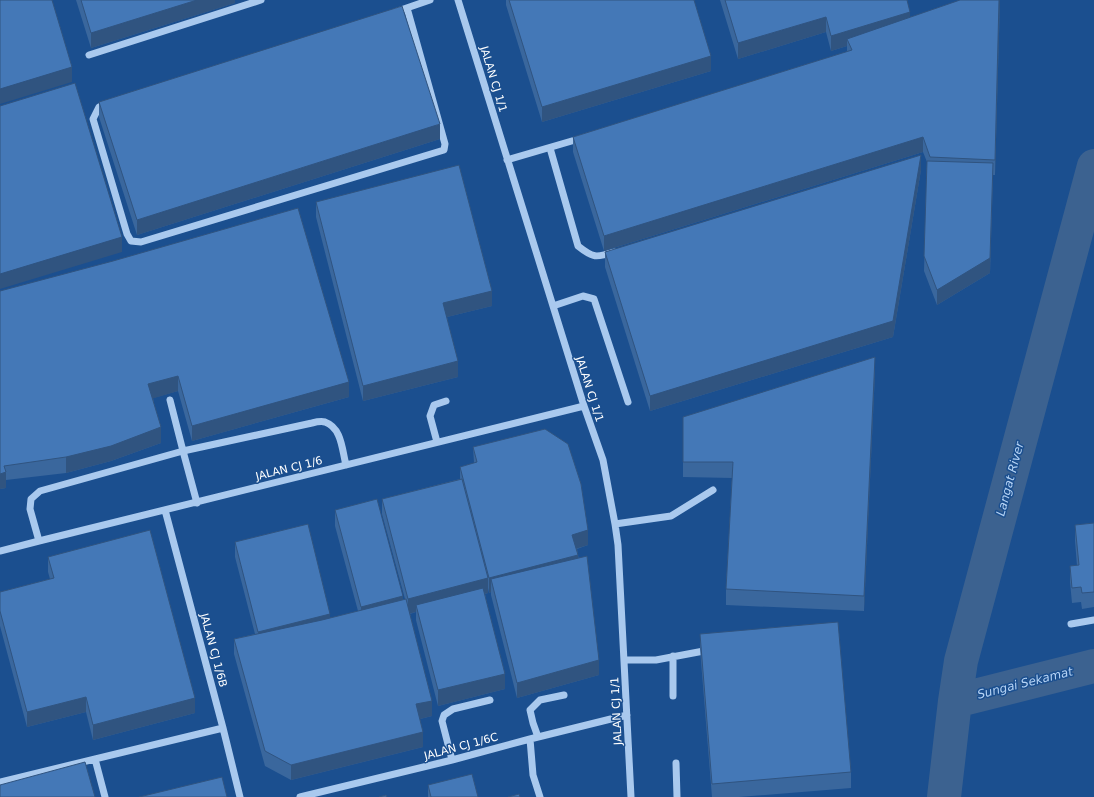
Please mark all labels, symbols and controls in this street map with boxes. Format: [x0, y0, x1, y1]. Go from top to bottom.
street label: JALAN CJ 1/1 [477, 44, 510, 114]
street label: JALAN CJ 1/1 [572, 354, 606, 424]
water label: Langat River [993, 439, 1027, 518]
street label: JALAN CJ 1/6 [253, 454, 324, 483]
street label: JALAN CJ 1/6B [197, 611, 230, 688]
water label: Sungai Sekamat [976, 664, 1075, 702]
street label: JALAN CJ 1/1 [608, 677, 625, 746]
street label: JALAN CJ 1/6C [422, 730, 500, 763]

